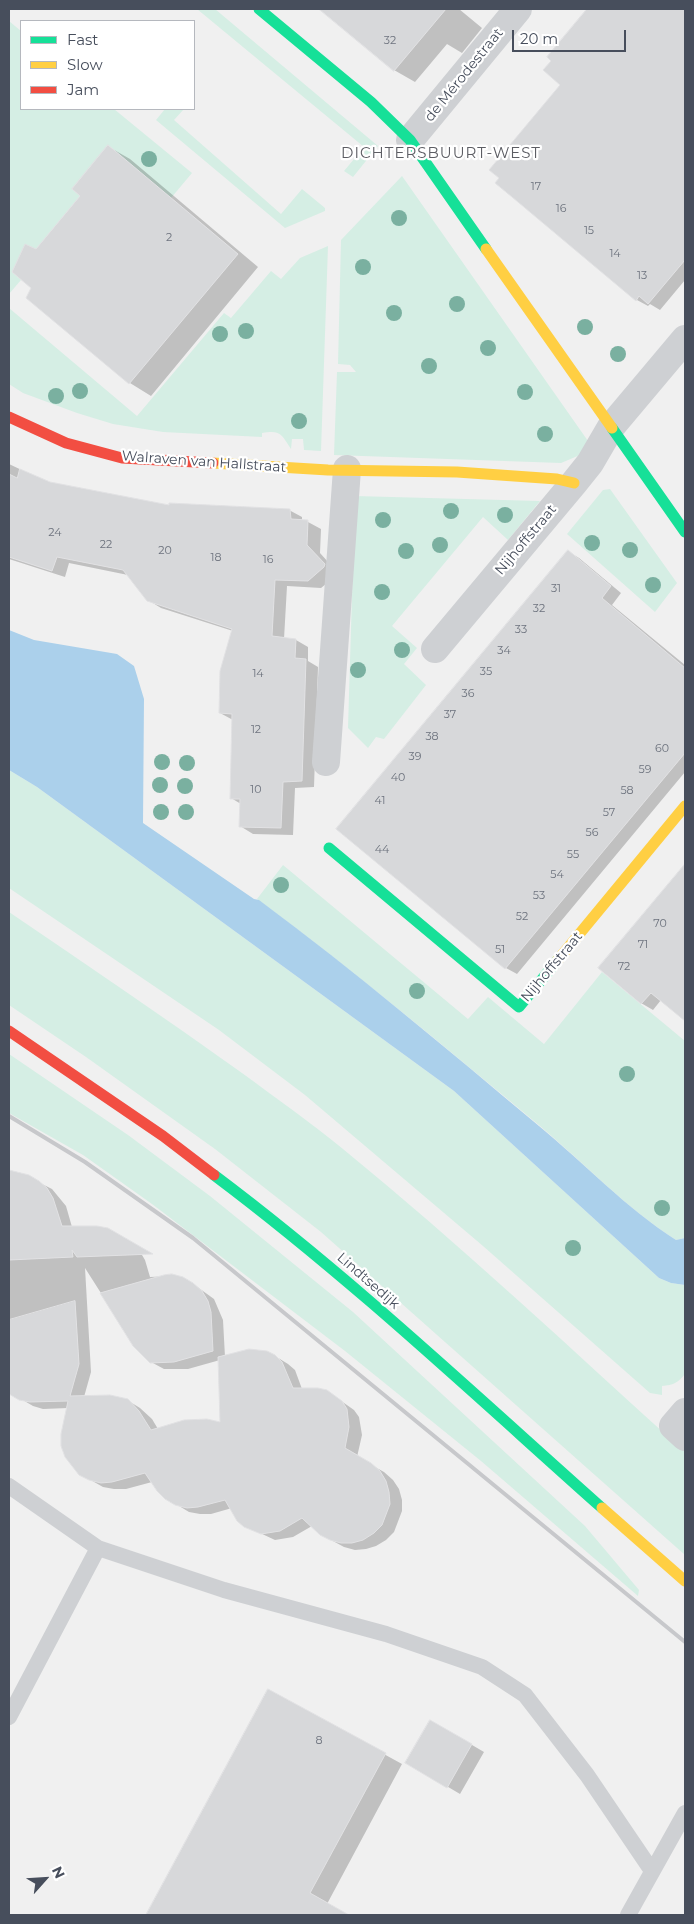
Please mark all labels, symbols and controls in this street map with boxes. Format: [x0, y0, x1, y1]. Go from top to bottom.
legend [20, 20, 195, 110]
scale bar [514, 20, 628, 52]
street label: de Mérodestraat [421, 25, 507, 125]
text: 20 m [520, 29, 558, 48]
text: Fast [67, 30, 98, 49]
house number: 32 [384, 34, 396, 48]
text: Slow [67, 55, 103, 74]
text: Jam [67, 80, 99, 99]
district label: DICHTERSBUURT-WEST [339, 145, 543, 163]
house number: 17 [531, 180, 541, 194]
house number: 16 [556, 202, 566, 216]
house number: 15 [584, 224, 594, 238]
house number: 2 [166, 231, 172, 245]
house number: 14 [609, 247, 621, 261]
house number: 13 [637, 269, 647, 283]
street label: Walraven van Hallstraat [121, 448, 287, 476]
street label: Nijhoffstraat [492, 501, 560, 579]
house number: 24 [48, 526, 62, 540]
house number: 22 [100, 538, 112, 552]
house number: 20 [158, 544, 172, 558]
house number: 18 [211, 551, 221, 565]
house number: 16 [263, 553, 273, 567]
house number: 31 [551, 582, 561, 596]
house number: 32 [533, 602, 545, 616]
house number: 33 [515, 623, 527, 637]
house number: 34 [497, 644, 511, 658]
house number: 35 [480, 665, 492, 679]
house number: 14 [252, 667, 264, 681]
house number: 36 [462, 687, 474, 701]
house number: 37 [444, 708, 456, 722]
house number: 12 [251, 723, 261, 737]
house number: 38 [425, 730, 439, 744]
house number: 60 [655, 742, 669, 756]
house number: 39 [409, 750, 421, 764]
house number: 59 [639, 763, 651, 777]
house number: 40 [391, 771, 405, 785]
house number: 10 [250, 783, 262, 797]
house number: 58 [620, 784, 634, 798]
house number: 41 [375, 794, 385, 808]
house number: 57 [603, 806, 615, 820]
house number: 56 [586, 826, 598, 840]
house number: 44 [375, 843, 389, 857]
house number: 55 [567, 848, 579, 862]
house number: 54 [550, 868, 564, 882]
house number: 53 [533, 889, 545, 903]
house number: 52 [516, 910, 528, 924]
house number: 70 [653, 917, 667, 931]
street label: Nijhoffstraat [518, 928, 586, 1006]
house number: 71 [638, 938, 648, 952]
house number: 51 [495, 943, 505, 957]
house number: 72 [618, 960, 630, 974]
street label: Lindtsedijk [333, 1249, 403, 1313]
house number: 8 [315, 1734, 323, 1748]
north arrow [20, 1854, 70, 1904]
text: N [48, 1863, 69, 1881]

